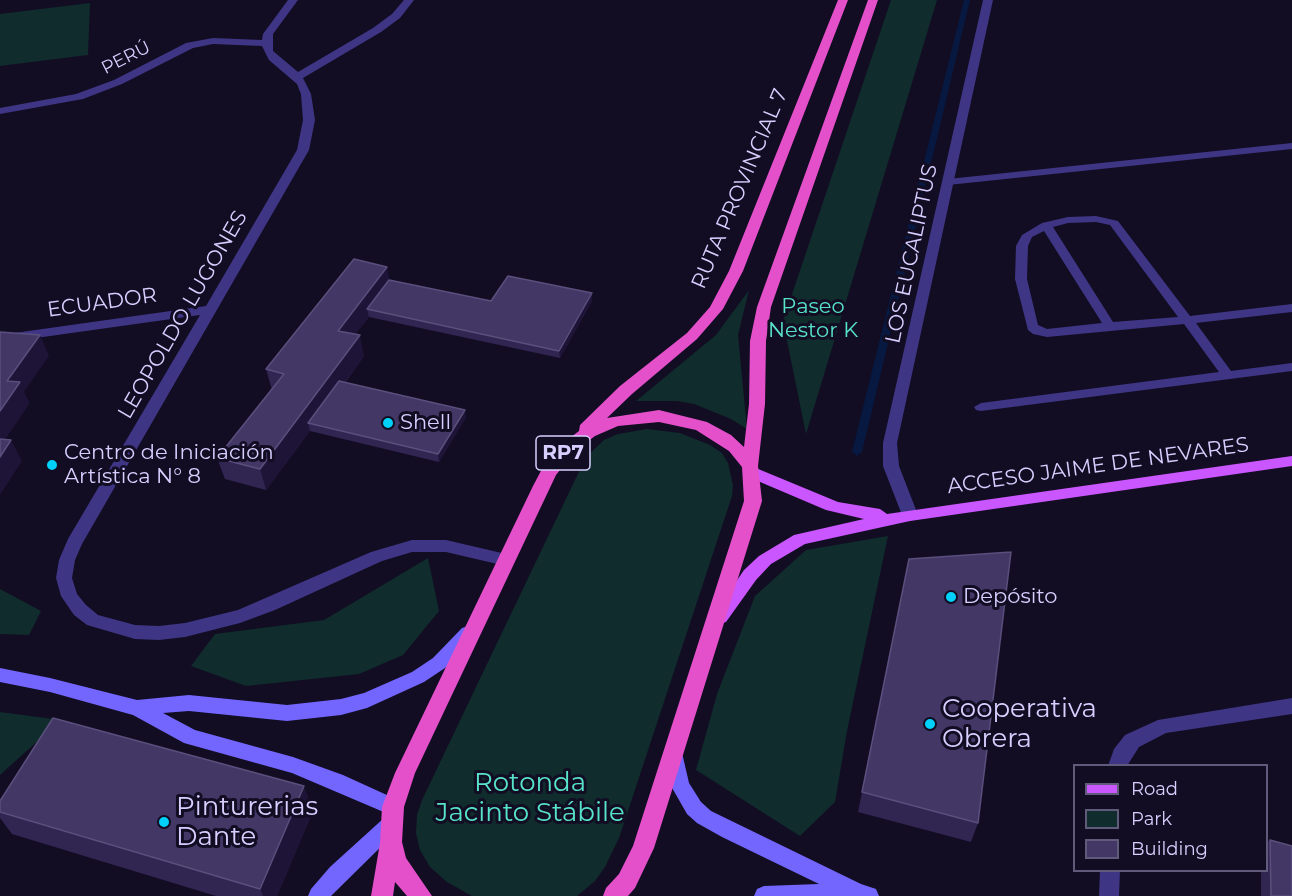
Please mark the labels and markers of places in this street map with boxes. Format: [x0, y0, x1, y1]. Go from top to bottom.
place label: Shell [400, 410, 451, 436]
marker: Shell [381, 416, 395, 430]
place label: Centro de Iniciación Artística N° 8 [64, 440, 274, 490]
marker: Centro de Iniciación Artística N° 8 [45, 458, 59, 472]
place label: Depósito [963, 584, 1057, 610]
marker: Depósito [944, 590, 958, 604]
place label: Cooperativa Obrera [942, 693, 1097, 754]
marker: Cooperativa Obrera [923, 717, 937, 731]
place label: Pinturerias Dante [176, 791, 318, 852]
marker: Pinturerias Dante [157, 815, 171, 829]

